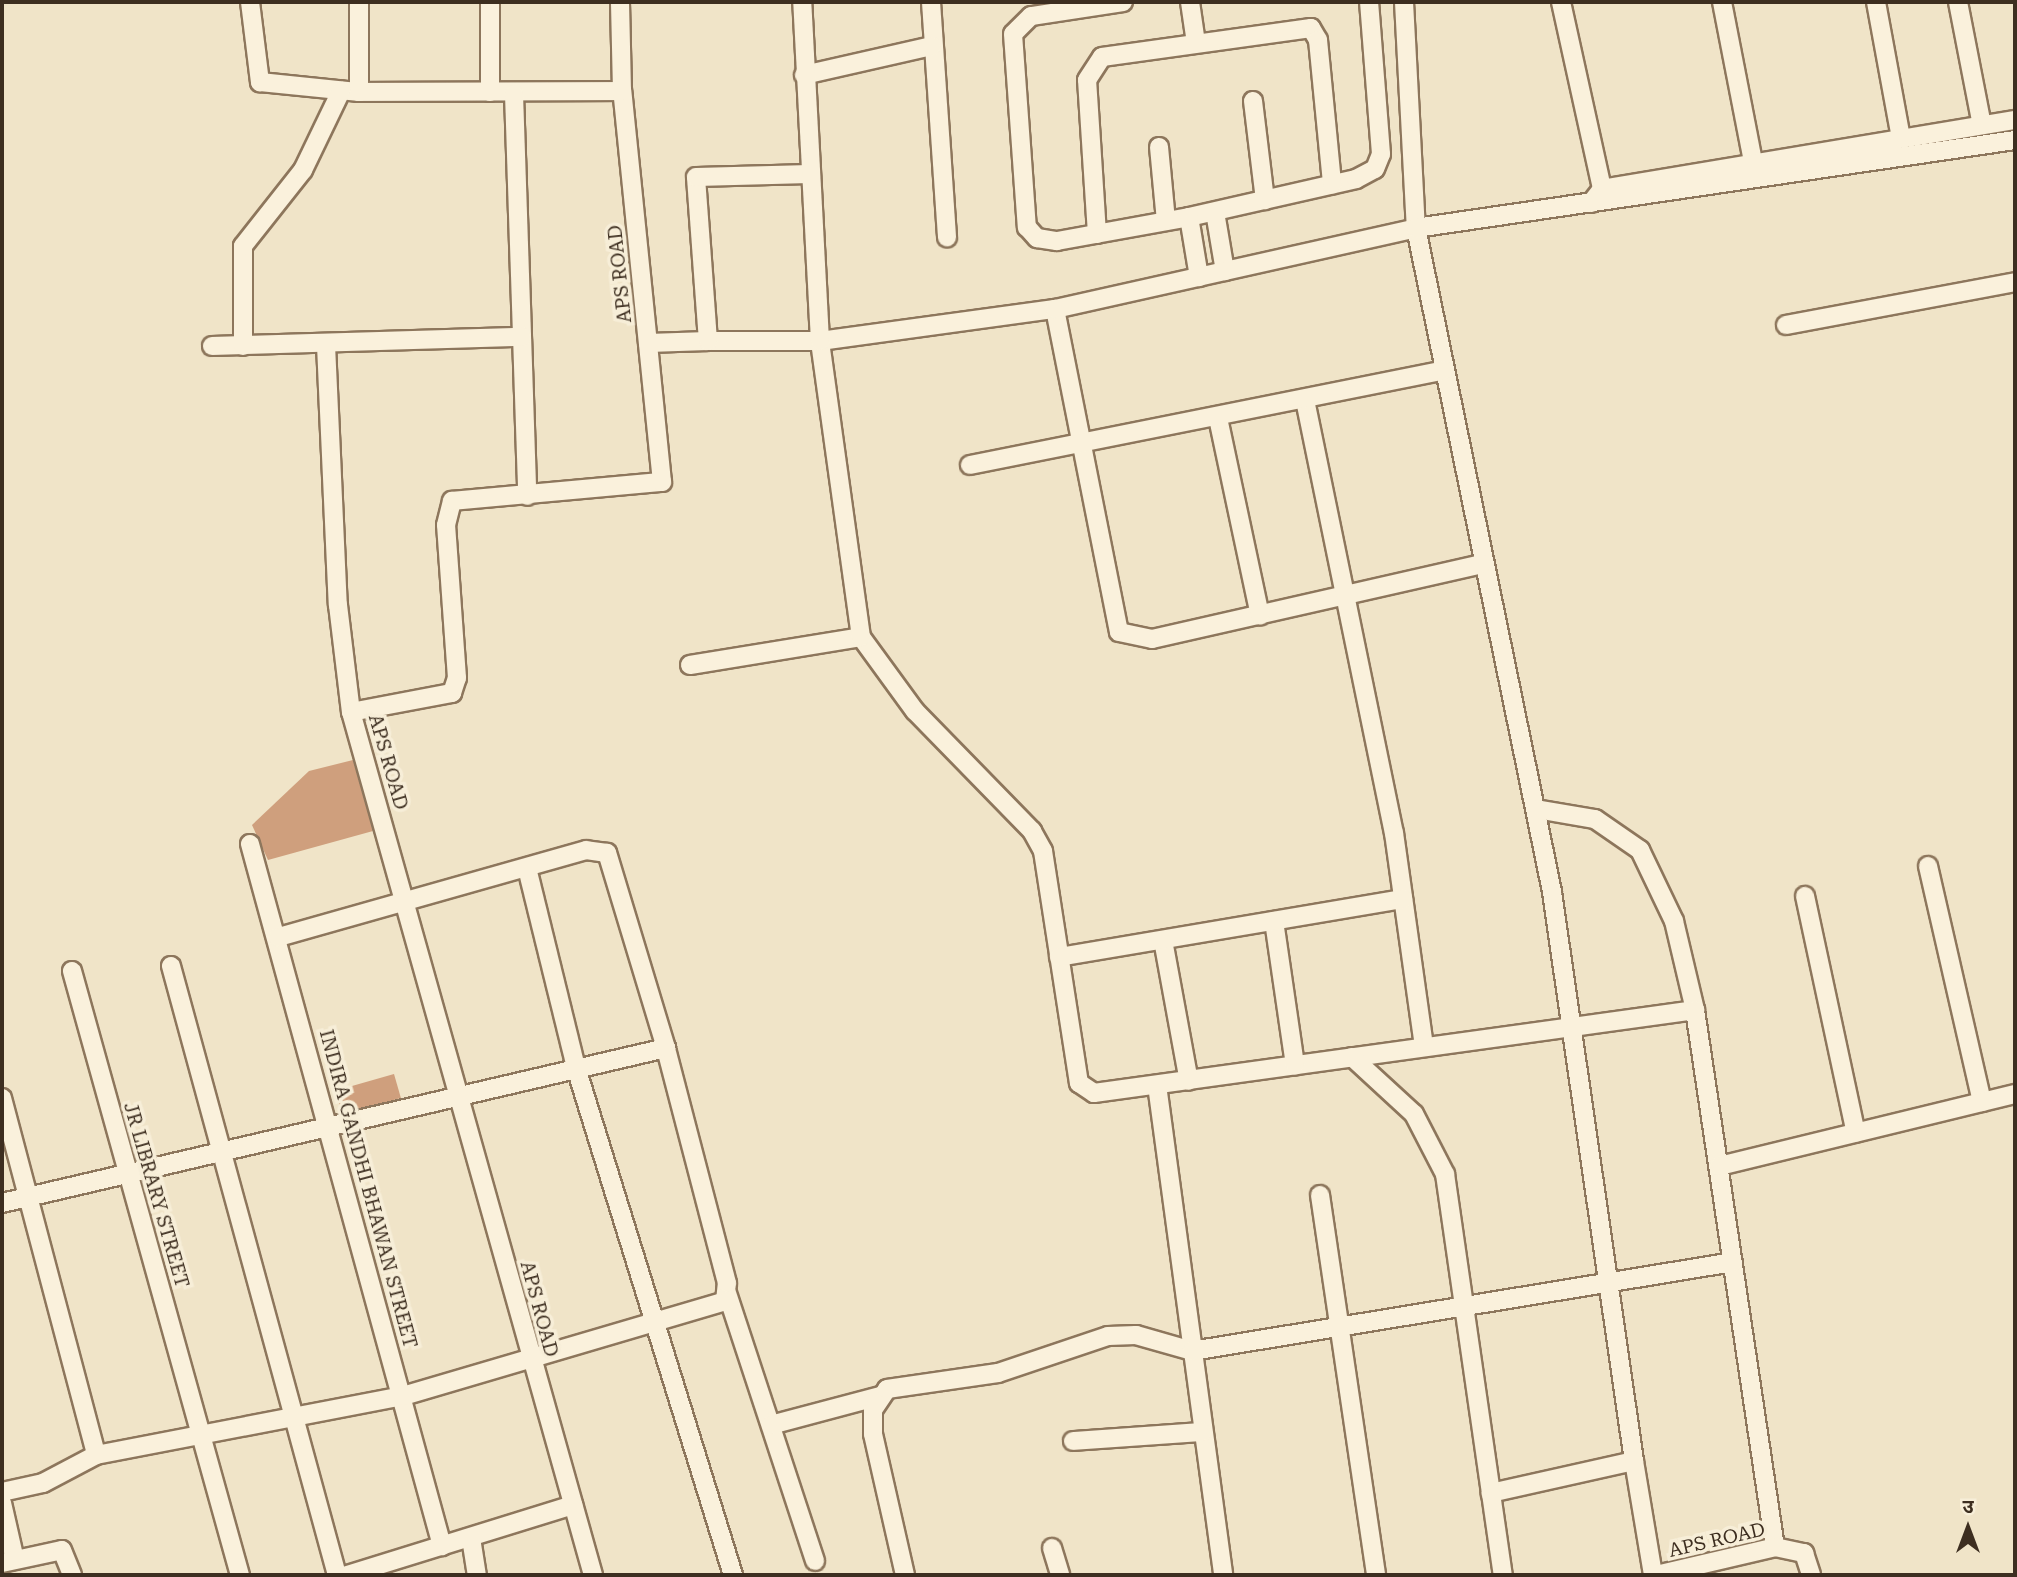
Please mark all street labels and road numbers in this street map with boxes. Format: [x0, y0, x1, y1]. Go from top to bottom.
street label: APS ROAD [604, 224, 636, 324]
street label: APS ROAD [364, 712, 412, 812]
street label: INDIRA GANDHI BHAWAN STREET [314, 1027, 422, 1351]
street label: JR LIBRARY STREET [119, 1100, 193, 1290]
street label: APS ROAD [515, 1259, 563, 1359]
street label: APS ROAD [1667, 1518, 1767, 1562]

